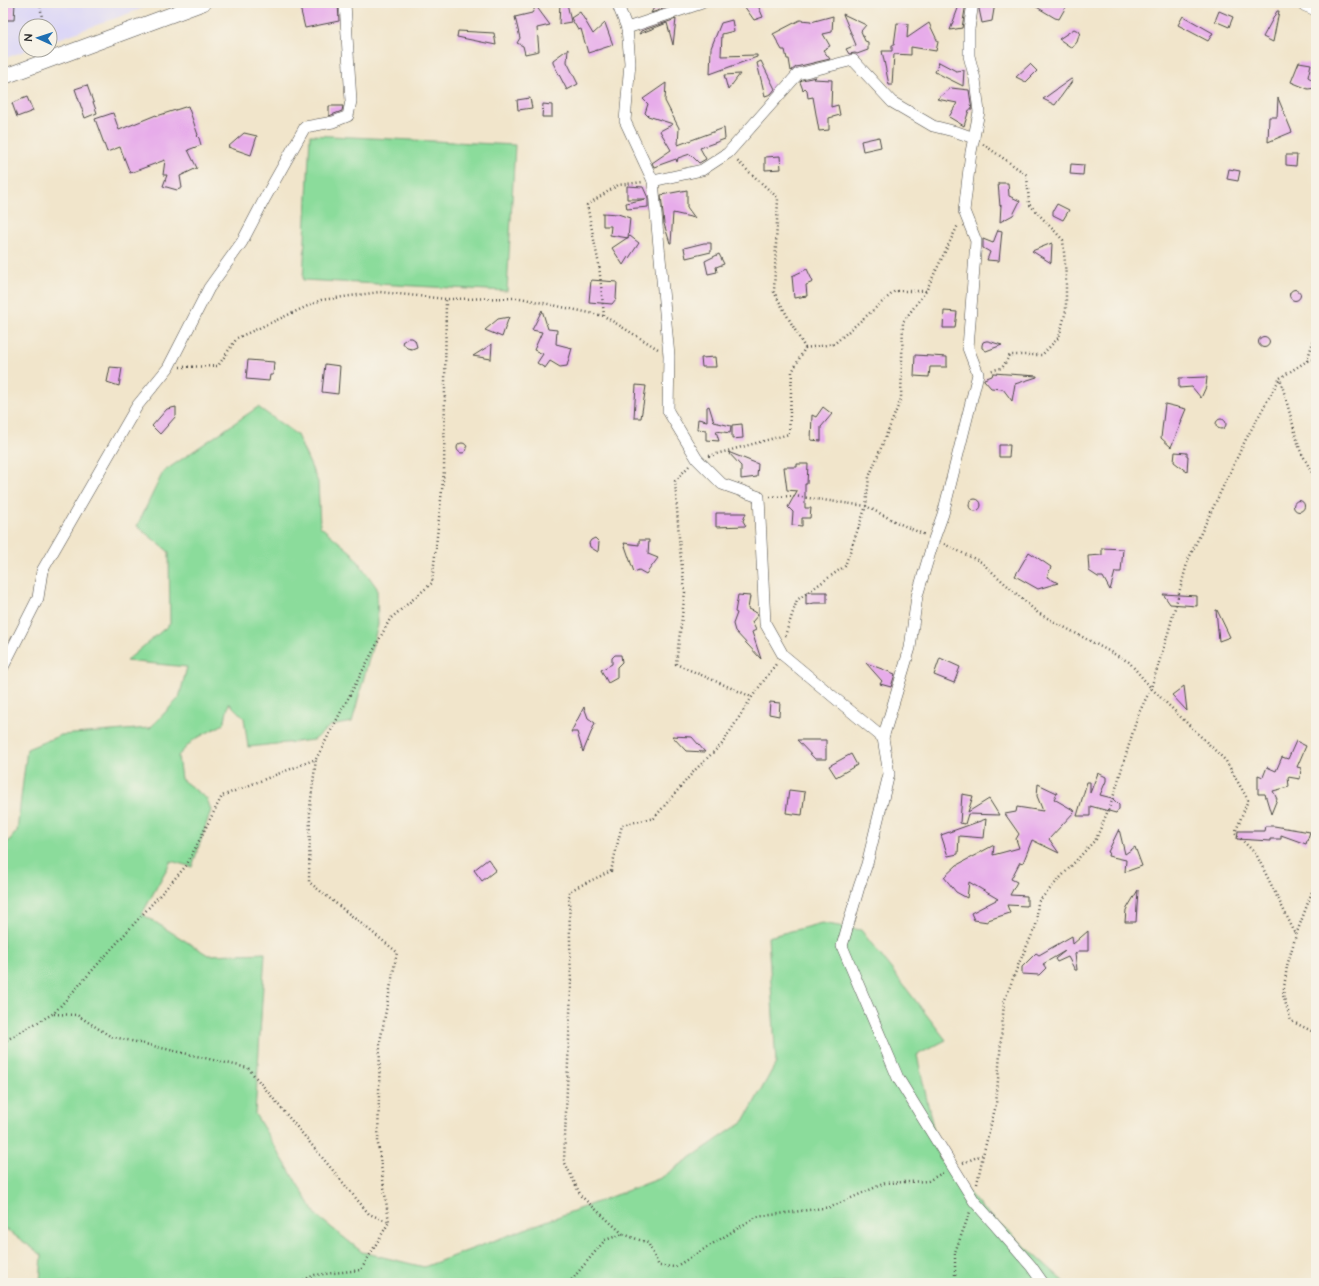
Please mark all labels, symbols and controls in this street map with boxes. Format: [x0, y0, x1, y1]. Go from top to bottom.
north arrow [18, 18, 58, 58]
text: N [21, 34, 36, 41]

